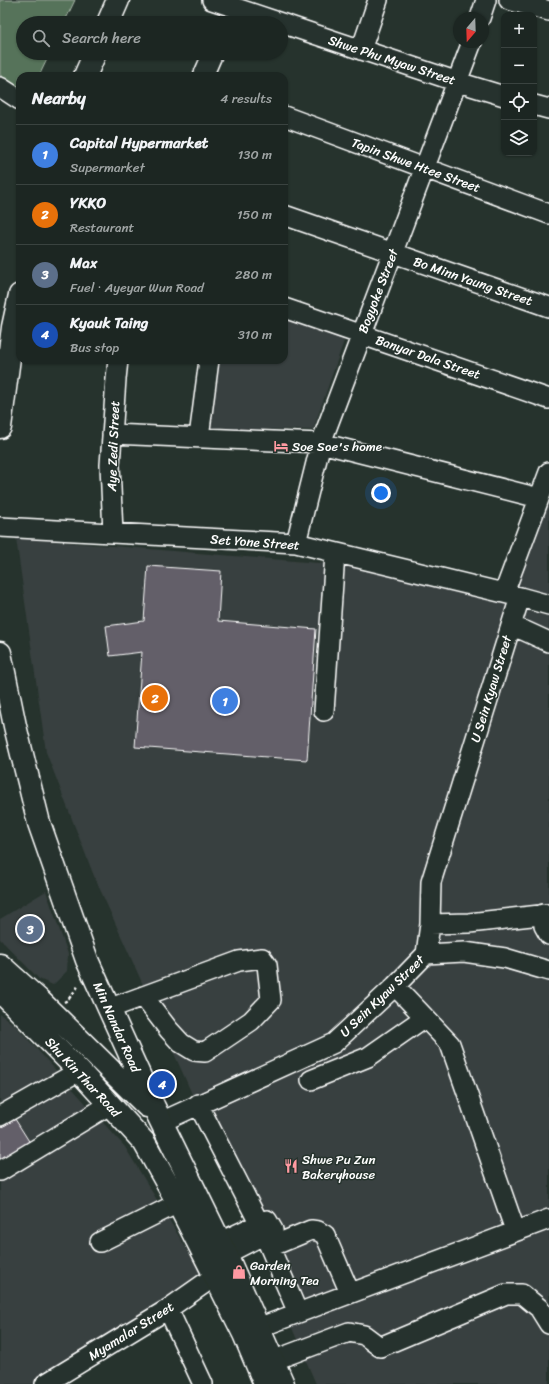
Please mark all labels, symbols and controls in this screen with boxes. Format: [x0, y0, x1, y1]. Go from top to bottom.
north arrow [453, 12, 489, 48]
map controls [501, 12, 537, 156]
button: + [501, 12, 537, 48]
search box [16, 16, 288, 60]
text: Search here [62, 25, 141, 51]
icon: search [30, 27, 52, 49]
street label: Shwe Phu Myaw Street [325, 29, 459, 92]
button: − [501, 48, 537, 84]
text: Nearby [32, 83, 86, 113]
button: locate [501, 84, 537, 120]
text: 4 results [220, 87, 272, 110]
button: layers [501, 120, 537, 156]
text: Capital Hypermarket [70, 130, 208, 156]
street label: Tapin Shwe Htee Street [348, 131, 484, 199]
text: 1 [42, 143, 48, 166]
text: 130 m [238, 143, 272, 166]
text: Supermarket [70, 156, 145, 179]
text: YKKO [70, 190, 106, 216]
text: 2 [41, 203, 49, 226]
text: 150 m [237, 203, 272, 226]
text: Restaurant [70, 216, 134, 239]
street label: Bogyoke Street [351, 245, 405, 337]
text: Max [70, 250, 97, 276]
street label: Bo Minn Yaung Street [410, 250, 536, 312]
text: 3 [41, 263, 49, 286]
text: 280 m [235, 263, 272, 286]
text: Fuel · Ayeyar Wun Road [70, 276, 204, 299]
text: Kyauk Taing [70, 310, 148, 336]
text: 4 [41, 323, 49, 346]
text: 310 m [238, 323, 272, 346]
street label: Banyar Dala Street [373, 328, 484, 386]
text: Bus stop [70, 336, 119, 359]
street label: Aye Zedi Street [100, 400, 126, 493]
place label: Soe Soe's home [292, 435, 382, 458]
hotel icon: Soe Soe's home [273, 438, 289, 454]
your location [371, 483, 391, 503]
street label: Set Yone Street [210, 527, 301, 557]
street label: U Sein Kyaw Street [464, 632, 518, 745]
pin: 2 [142, 683, 168, 713]
pin: 1 [212, 686, 238, 716]
pin: 3 [17, 914, 43, 944]
street label: U Sein Kyaw Street [334, 949, 430, 1043]
street label: Min Nandar Road [87, 978, 148, 1077]
street label: Shu Kin Thar Road [39, 1031, 128, 1124]
pin: 4 [149, 1069, 175, 1099]
place label: Shwe Pu Zun Bakeryhouse [302, 1148, 375, 1186]
restaurant icon: Shwe Pu Zun Bakeryhouse [283, 1158, 299, 1174]
place label: Garden Morning Tea [250, 1254, 319, 1292]
shop icon: Garden Morning Tea [231, 1264, 247, 1280]
street label: Myamalar Street [84, 1295, 179, 1367]

